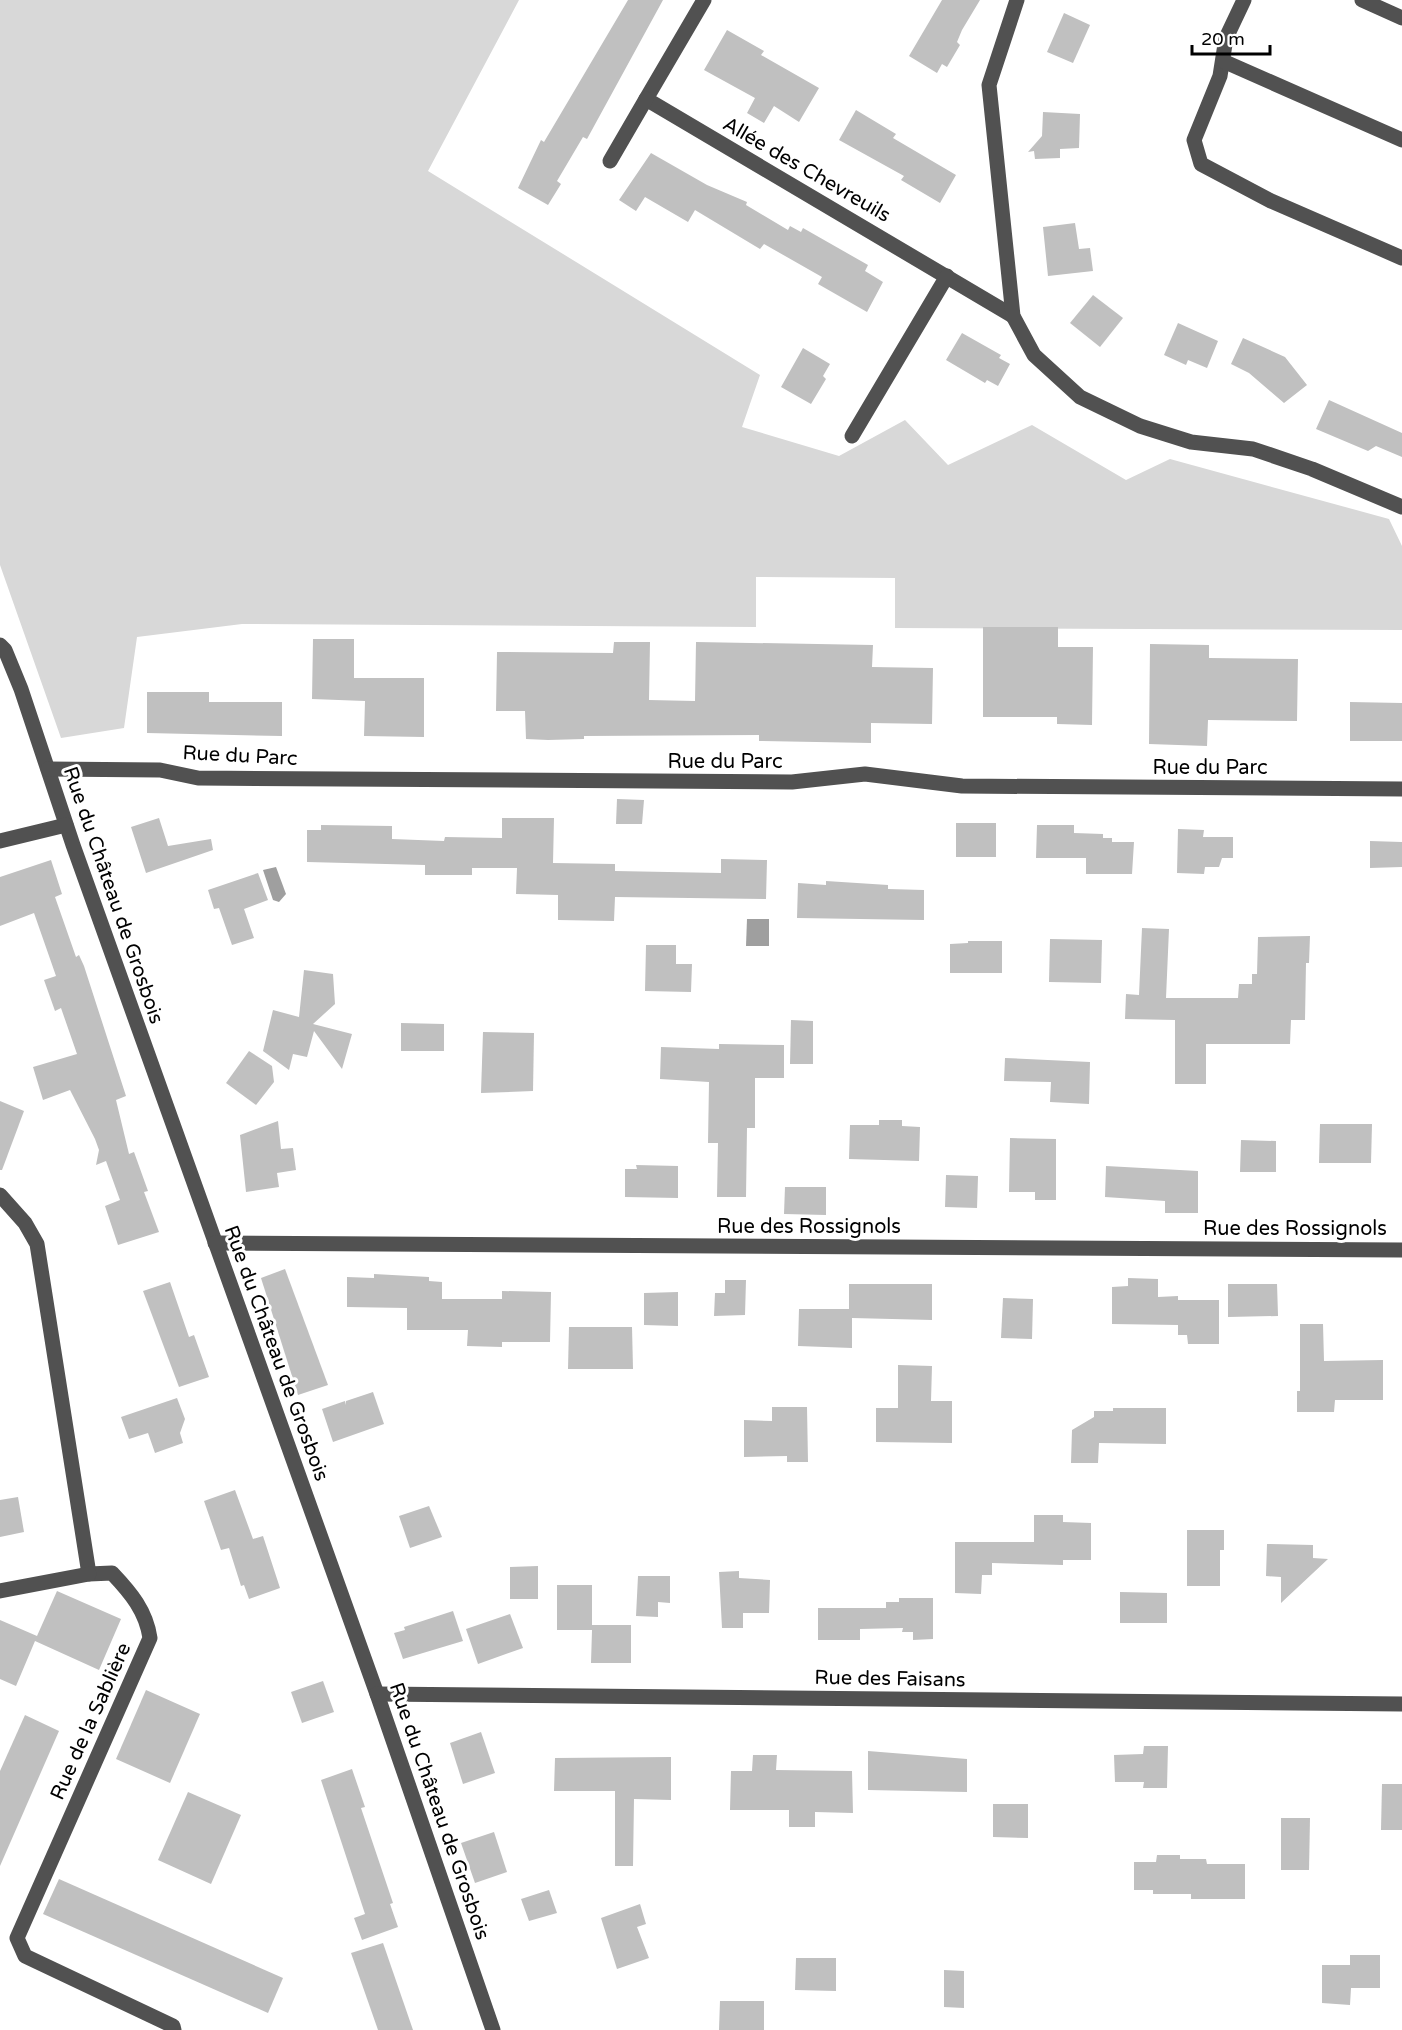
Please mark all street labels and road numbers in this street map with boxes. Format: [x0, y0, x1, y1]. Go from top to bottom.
street label: Allée des Chevreuils [718, 112, 895, 228]
street label: Rue du Parc [182, 741, 298, 771]
street label: Rue du Parc [667, 750, 783, 774]
street label: Rue du Parc [1152, 756, 1268, 780]
street label: Rue du Château de Grosbois [58, 764, 168, 1027]
street label: Rue des Rossignols [717, 1215, 901, 1239]
street label: Rue des Rossignols [1203, 1217, 1387, 1241]
street label: Rue du Château de Grosbois [219, 1222, 334, 1484]
street label: Rue de la Sablière [45, 1639, 136, 1804]
street label: Rue des Faisans [814, 1666, 966, 1692]
street label: Rue du Château de Grosbois [384, 1680, 494, 1943]

